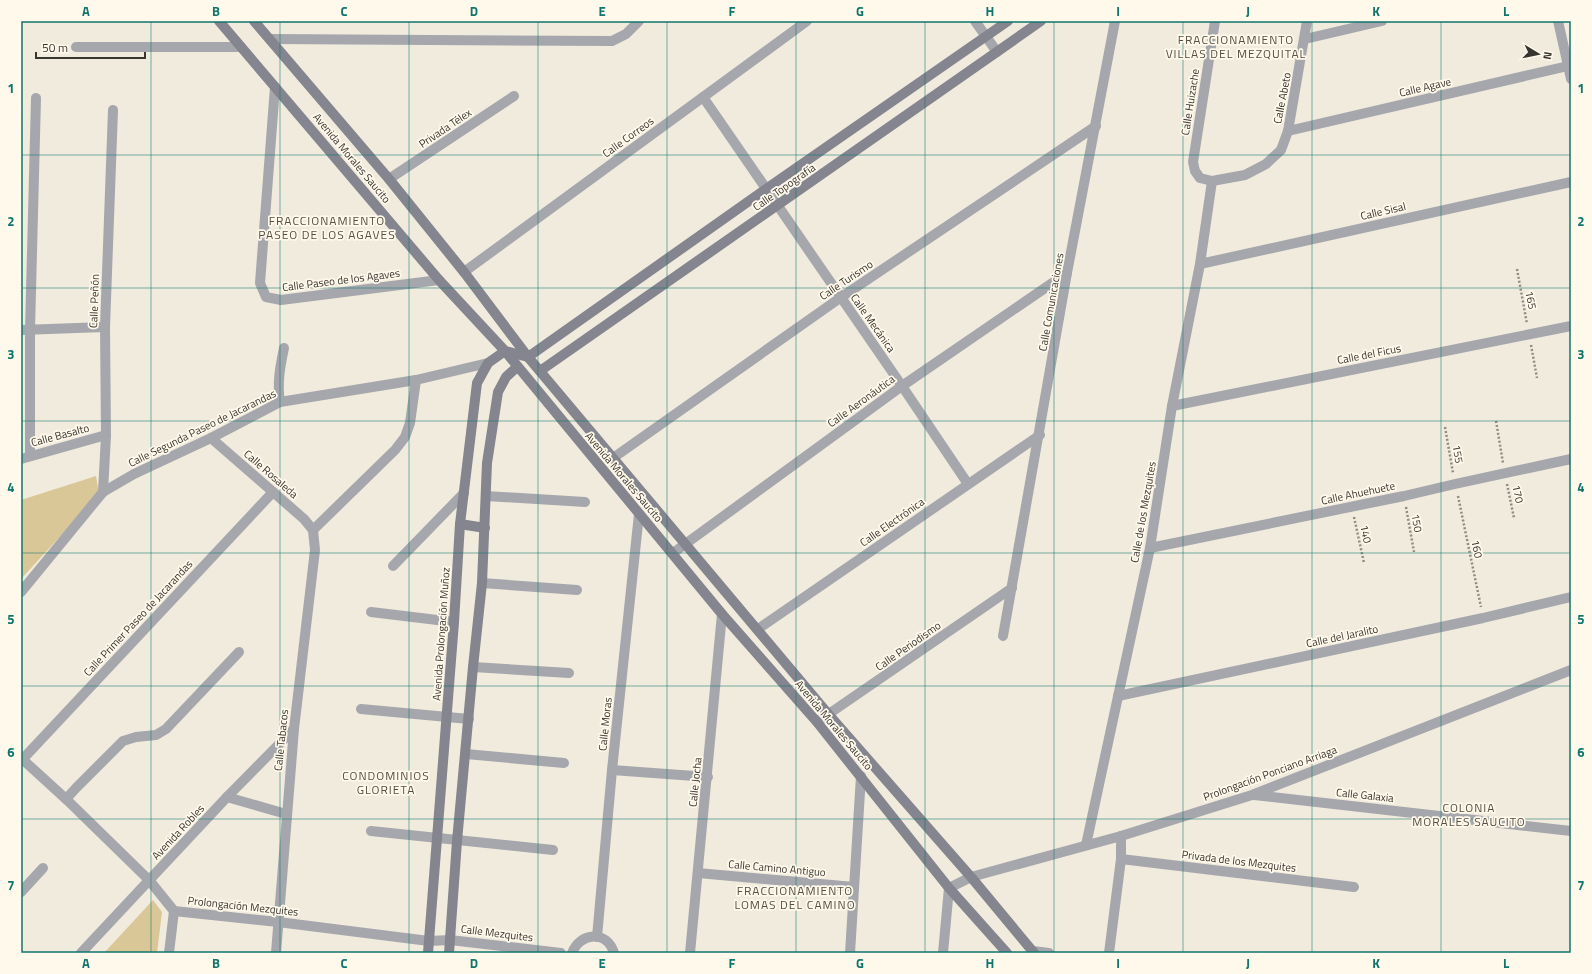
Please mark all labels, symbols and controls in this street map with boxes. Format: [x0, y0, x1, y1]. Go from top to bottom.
text: A [82, 1, 90, 21]
text: B [212, 1, 220, 21]
text: C [340, 1, 348, 21]
text: D [470, 1, 478, 21]
text: E [598, 1, 606, 21]
text: F [729, 1, 736, 21]
text: G [856, 1, 864, 21]
text: H [986, 1, 994, 21]
text: I [1116, 1, 1120, 21]
text: J [1246, 1, 1250, 21]
text: K [1372, 1, 1380, 21]
text: L [1503, 1, 1509, 21]
district label: FRACCIONAMIENTO VILLAS DEL MEZQUITAL [1166, 30, 1306, 63]
scale bar [36, 34, 145, 60]
north arrow [1518, 34, 1558, 74]
text: 50 m [42, 38, 68, 57]
text: N [1539, 51, 1556, 61]
street label: Calle Huizache [1177, 67, 1203, 136]
street label: Calle Abeto [1269, 71, 1295, 125]
street label: Calle Agave [1397, 73, 1453, 101]
text: 1 [7, 78, 15, 98]
text: 1 [1577, 78, 1585, 98]
street label: Privada Télex [415, 104, 475, 152]
street label: Avenida Morales Saucito [309, 109, 395, 207]
street label: Calle Correos [599, 113, 657, 161]
street label: Calle Topografía [749, 159, 819, 215]
street label: Calle Sisal [1359, 198, 1407, 224]
text: 2 [7, 211, 15, 231]
district label: FRACCIONAMIENTO PASEO DE LOS AGAVES [258, 211, 396, 244]
text: 2 [1577, 211, 1585, 231]
street label: Calle Comunicaciones [1034, 252, 1068, 352]
street label: Calle Turismo [816, 256, 876, 304]
street label: Calle Paseo de los Agaves [281, 265, 401, 295]
street label: Calle Peñón [85, 274, 103, 328]
street label: 165 [1521, 289, 1541, 311]
street label: Calle Mecánica [847, 290, 899, 356]
street label: Calle del Ficus [1336, 340, 1402, 368]
text: 3 [7, 344, 15, 364]
text: 3 [1577, 344, 1585, 364]
street label: Calle Aeronáutica [824, 371, 898, 431]
street label: Calle Segunda Paseo de Jacarandas [125, 385, 279, 471]
street label: Calle Basalto [29, 420, 91, 450]
street label: Avenida Morales Saucito [581, 428, 667, 526]
street label: 155 [1449, 444, 1467, 464]
street label: Calle Rosaleda [240, 446, 302, 502]
street label: Calle de los Mezquites [1126, 460, 1160, 564]
text: 4 [7, 477, 15, 497]
street label: Calle Ahuehuete [1320, 477, 1397, 509]
text: 4 [1577, 477, 1585, 497]
street label: 170 [1508, 483, 1528, 505]
street label: Calle Electrónica [856, 494, 928, 550]
street label: 150 [1408, 513, 1426, 533]
street label: 140 [1356, 523, 1376, 545]
street label: 160 [1467, 538, 1487, 560]
street label: Calle Primer Paseo de Jacarandas [80, 556, 196, 680]
street label: Avenida Prolongación Muñoz [428, 567, 454, 701]
text: 5 [7, 609, 15, 629]
text: 5 [1577, 609, 1585, 629]
street label: Calle Periodismo [872, 617, 944, 675]
street label: Calle del Jaralito [1304, 620, 1380, 651]
street label: Avenida Morales Saucito [791, 676, 877, 774]
street label: Calle Moras [594, 696, 616, 752]
street label: Calle Tabacos [270, 708, 292, 772]
street label: Prolongación Ponciano Arriaga [1201, 741, 1339, 805]
text: 6 [7, 742, 15, 762]
text: 6 [1577, 742, 1585, 762]
street label: Calle Jocha [684, 756, 706, 808]
district label: CONDOMINIOS GLORIETA [342, 766, 430, 799]
street label: Calle Galaxia [1335, 784, 1395, 806]
district label: COLONIA MORALES SAUCITO [1412, 798, 1526, 831]
street label: Avenida Robles [148, 801, 208, 863]
street label: Privada de los Mezquites [1181, 846, 1297, 876]
street label: Calle Camino Antiguo [728, 856, 827, 880]
text: 7 [7, 875, 15, 895]
text: 7 [1577, 875, 1585, 895]
district label: FRACCIONAMIENTO LOMAS DEL CAMINO [734, 881, 856, 914]
street label: Prolongación Mezquites [187, 892, 299, 920]
street label: Calle Mezquites [460, 921, 534, 945]
text: A [82, 953, 90, 973]
text: B [212, 953, 220, 973]
text: C [340, 953, 348, 973]
text: D [470, 953, 478, 973]
text: E [598, 953, 606, 973]
text: F [729, 953, 736, 973]
text: G [856, 953, 864, 973]
text: H [986, 953, 994, 973]
text: I [1116, 953, 1120, 973]
text: J [1246, 953, 1250, 973]
text: K [1372, 953, 1380, 973]
text: L [1503, 953, 1509, 973]

